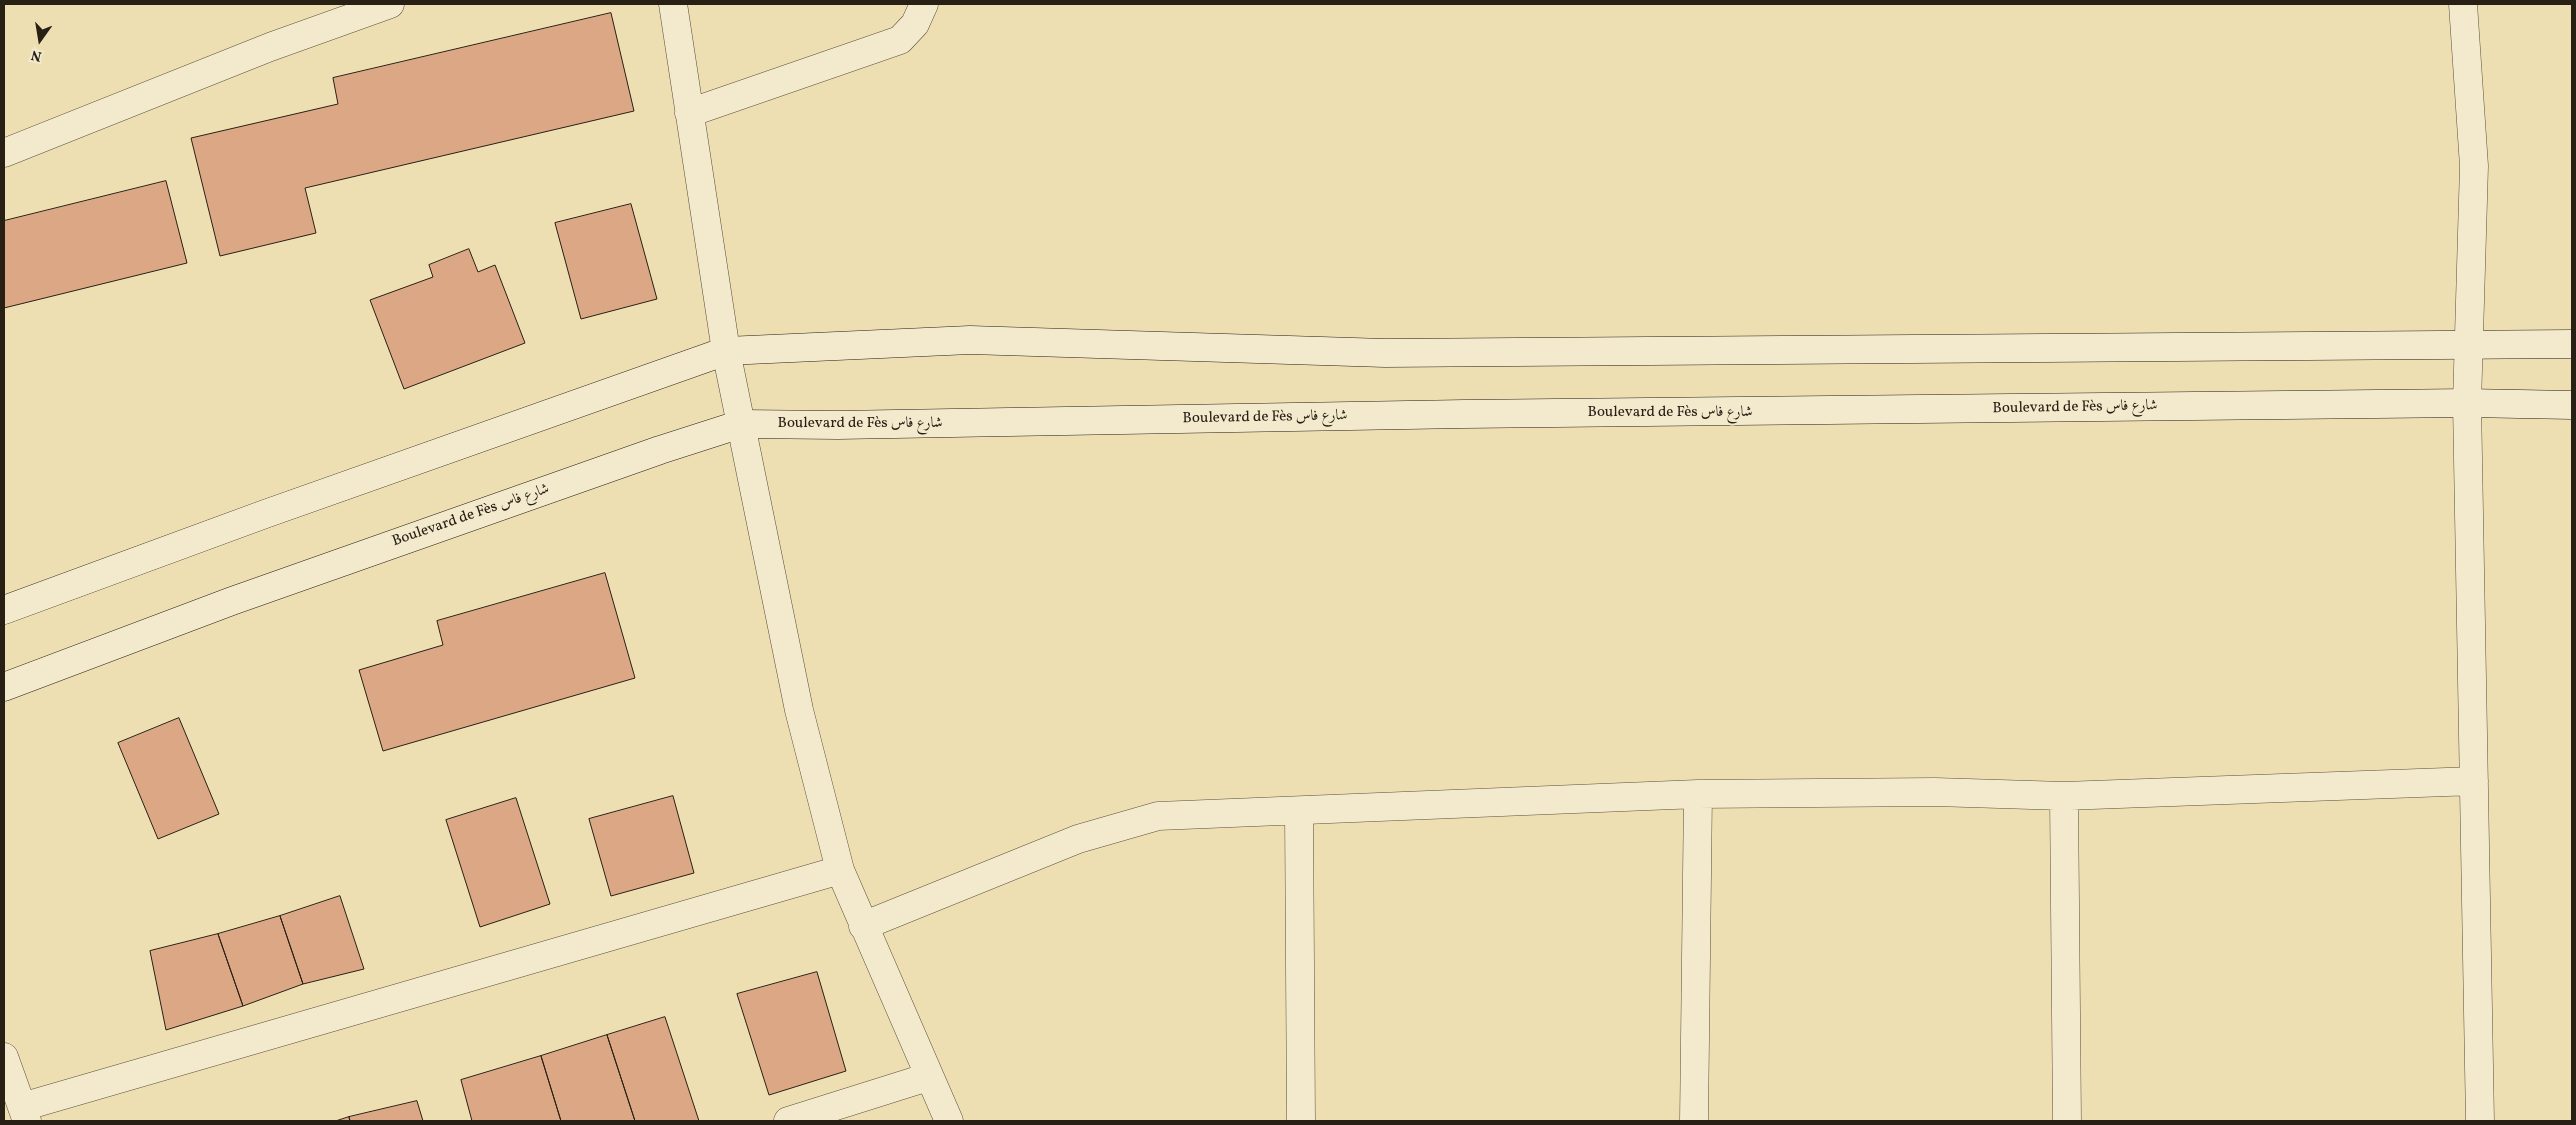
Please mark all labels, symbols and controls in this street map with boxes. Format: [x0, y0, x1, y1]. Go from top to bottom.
north arrow [15, 15, 65, 65]
text: N [29, 45, 44, 66]
street label: Boulevard de Fès شارع فاس [1992, 398, 2158, 418]
street label: Boulevard de Fès شارع فاس [1588, 404, 1752, 422]
street label: Boulevard de Fès شارع فاس [1182, 408, 1348, 428]
street label: Boulevard de Fès شارع فاس [778, 415, 942, 433]
street label: Boulevard de Fès شارع فاس [390, 481, 552, 551]

